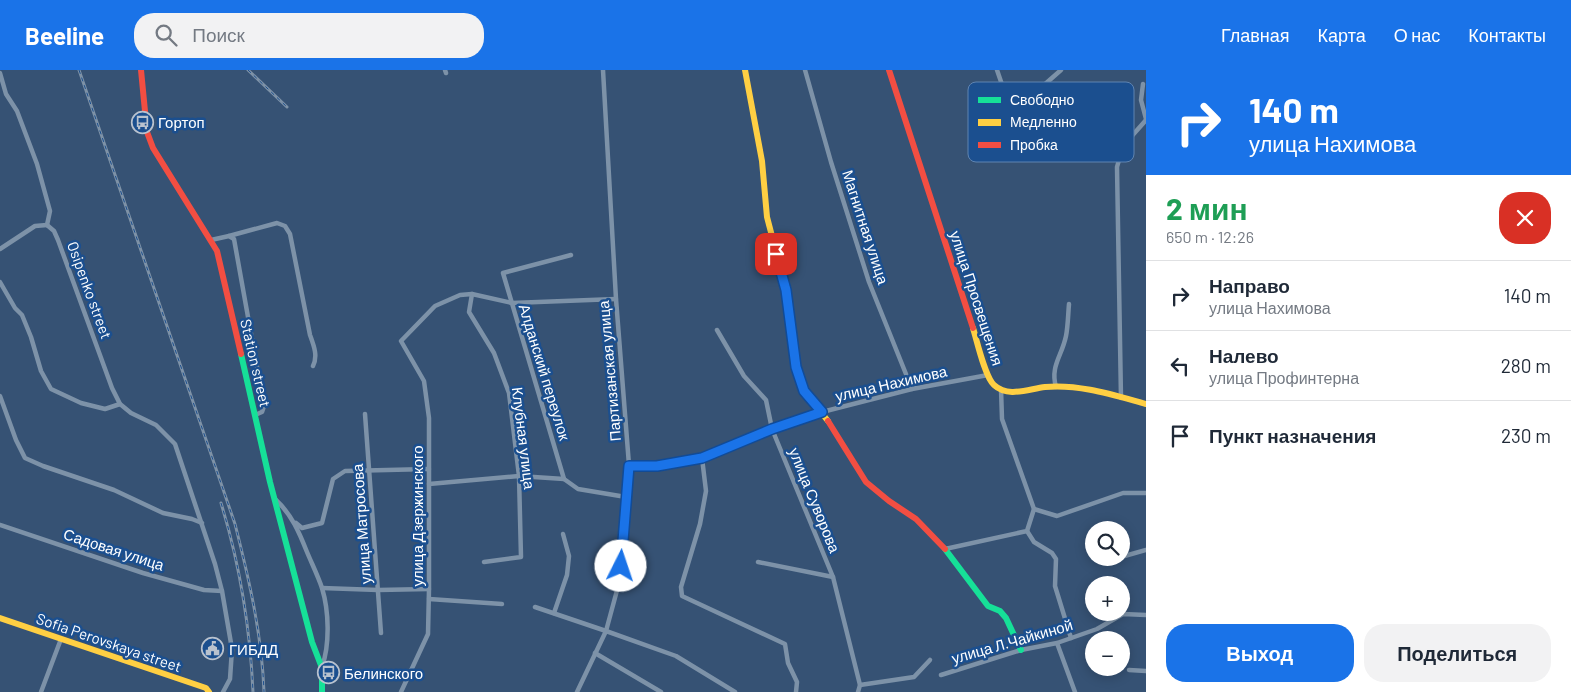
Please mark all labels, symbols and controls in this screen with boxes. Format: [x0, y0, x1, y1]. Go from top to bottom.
search box [134, 13, 484, 58]
text: Beeline [25, 21, 104, 50]
icon: search [152, 21, 180, 49]
text: Поиск [192, 23, 245, 46]
text: Главная [1221, 24, 1290, 46]
text: Карта [1318, 24, 1366, 46]
text: О нас [1394, 24, 1440, 46]
text: Контакты [1468, 24, 1546, 46]
legend [968, 82, 1134, 162]
text: 140 m [1249, 88, 1339, 130]
icon: right [1166, 90, 1231, 155]
text: Свободно [1010, 91, 1075, 108]
bus stop icon: Гортоп [130, 110, 154, 134]
place label: Гортоп [158, 113, 205, 131]
text: Медленно [1010, 113, 1077, 130]
text: улица Нахимова [1249, 130, 1416, 156]
text: Пробка [1010, 136, 1058, 153]
street label: Магнитная улица [839, 168, 893, 287]
text: 2 мин [1166, 190, 1248, 226]
button: close [1499, 192, 1551, 244]
text: 650 m · 12:26 [1166, 227, 1254, 246]
street label: улица Просвещения [947, 228, 1007, 368]
pin [755, 233, 797, 275]
street label: Osipenko street [64, 239, 116, 341]
icon: arrive [762, 240, 790, 268]
text: Направо [1209, 274, 1290, 297]
icon: right [1166, 282, 1194, 310]
text: 140 m [1504, 284, 1551, 307]
text: улица Нахимова [1209, 298, 1331, 317]
street label: Партизанская улица [594, 299, 624, 442]
street label: Алданский переулок [516, 302, 574, 443]
street label: Station street [237, 317, 275, 409]
text: Налево [1209, 344, 1279, 367]
icon: left [1166, 352, 1194, 380]
text: 280 m [1501, 354, 1551, 377]
street label: улица Нахимова [833, 361, 949, 405]
text: улица Профинтерна [1209, 368, 1359, 387]
street label: Клубная улица [509, 386, 539, 491]
icon: arrive [1166, 422, 1194, 450]
text: Пункт назначения [1209, 424, 1376, 447]
text: 230 m [1501, 424, 1551, 447]
street label: улица Дзержинского [408, 445, 426, 587]
street label: улица Суворова [786, 445, 844, 556]
street label: улица Матросова [348, 463, 374, 585]
map controls [1085, 521, 1130, 676]
button: search [1085, 521, 1130, 566]
street label: Садовая улица [61, 524, 167, 574]
position arrow [594, 539, 646, 591]
button: + [1085, 576, 1130, 621]
street label: Sofia Perovskaya street [34, 609, 184, 675]
street label: улица Л.Чайкиной [949, 615, 1075, 667]
button: Выход [1166, 624, 1354, 682]
button: Поделиться [1364, 624, 1551, 682]
button: − [1085, 631, 1130, 676]
public building icon: ГИБДД [201, 637, 225, 661]
place label: ГИБДД [229, 640, 278, 658]
bus stop icon: Белинского [316, 661, 340, 685]
place label: Белинского [344, 664, 423, 682]

